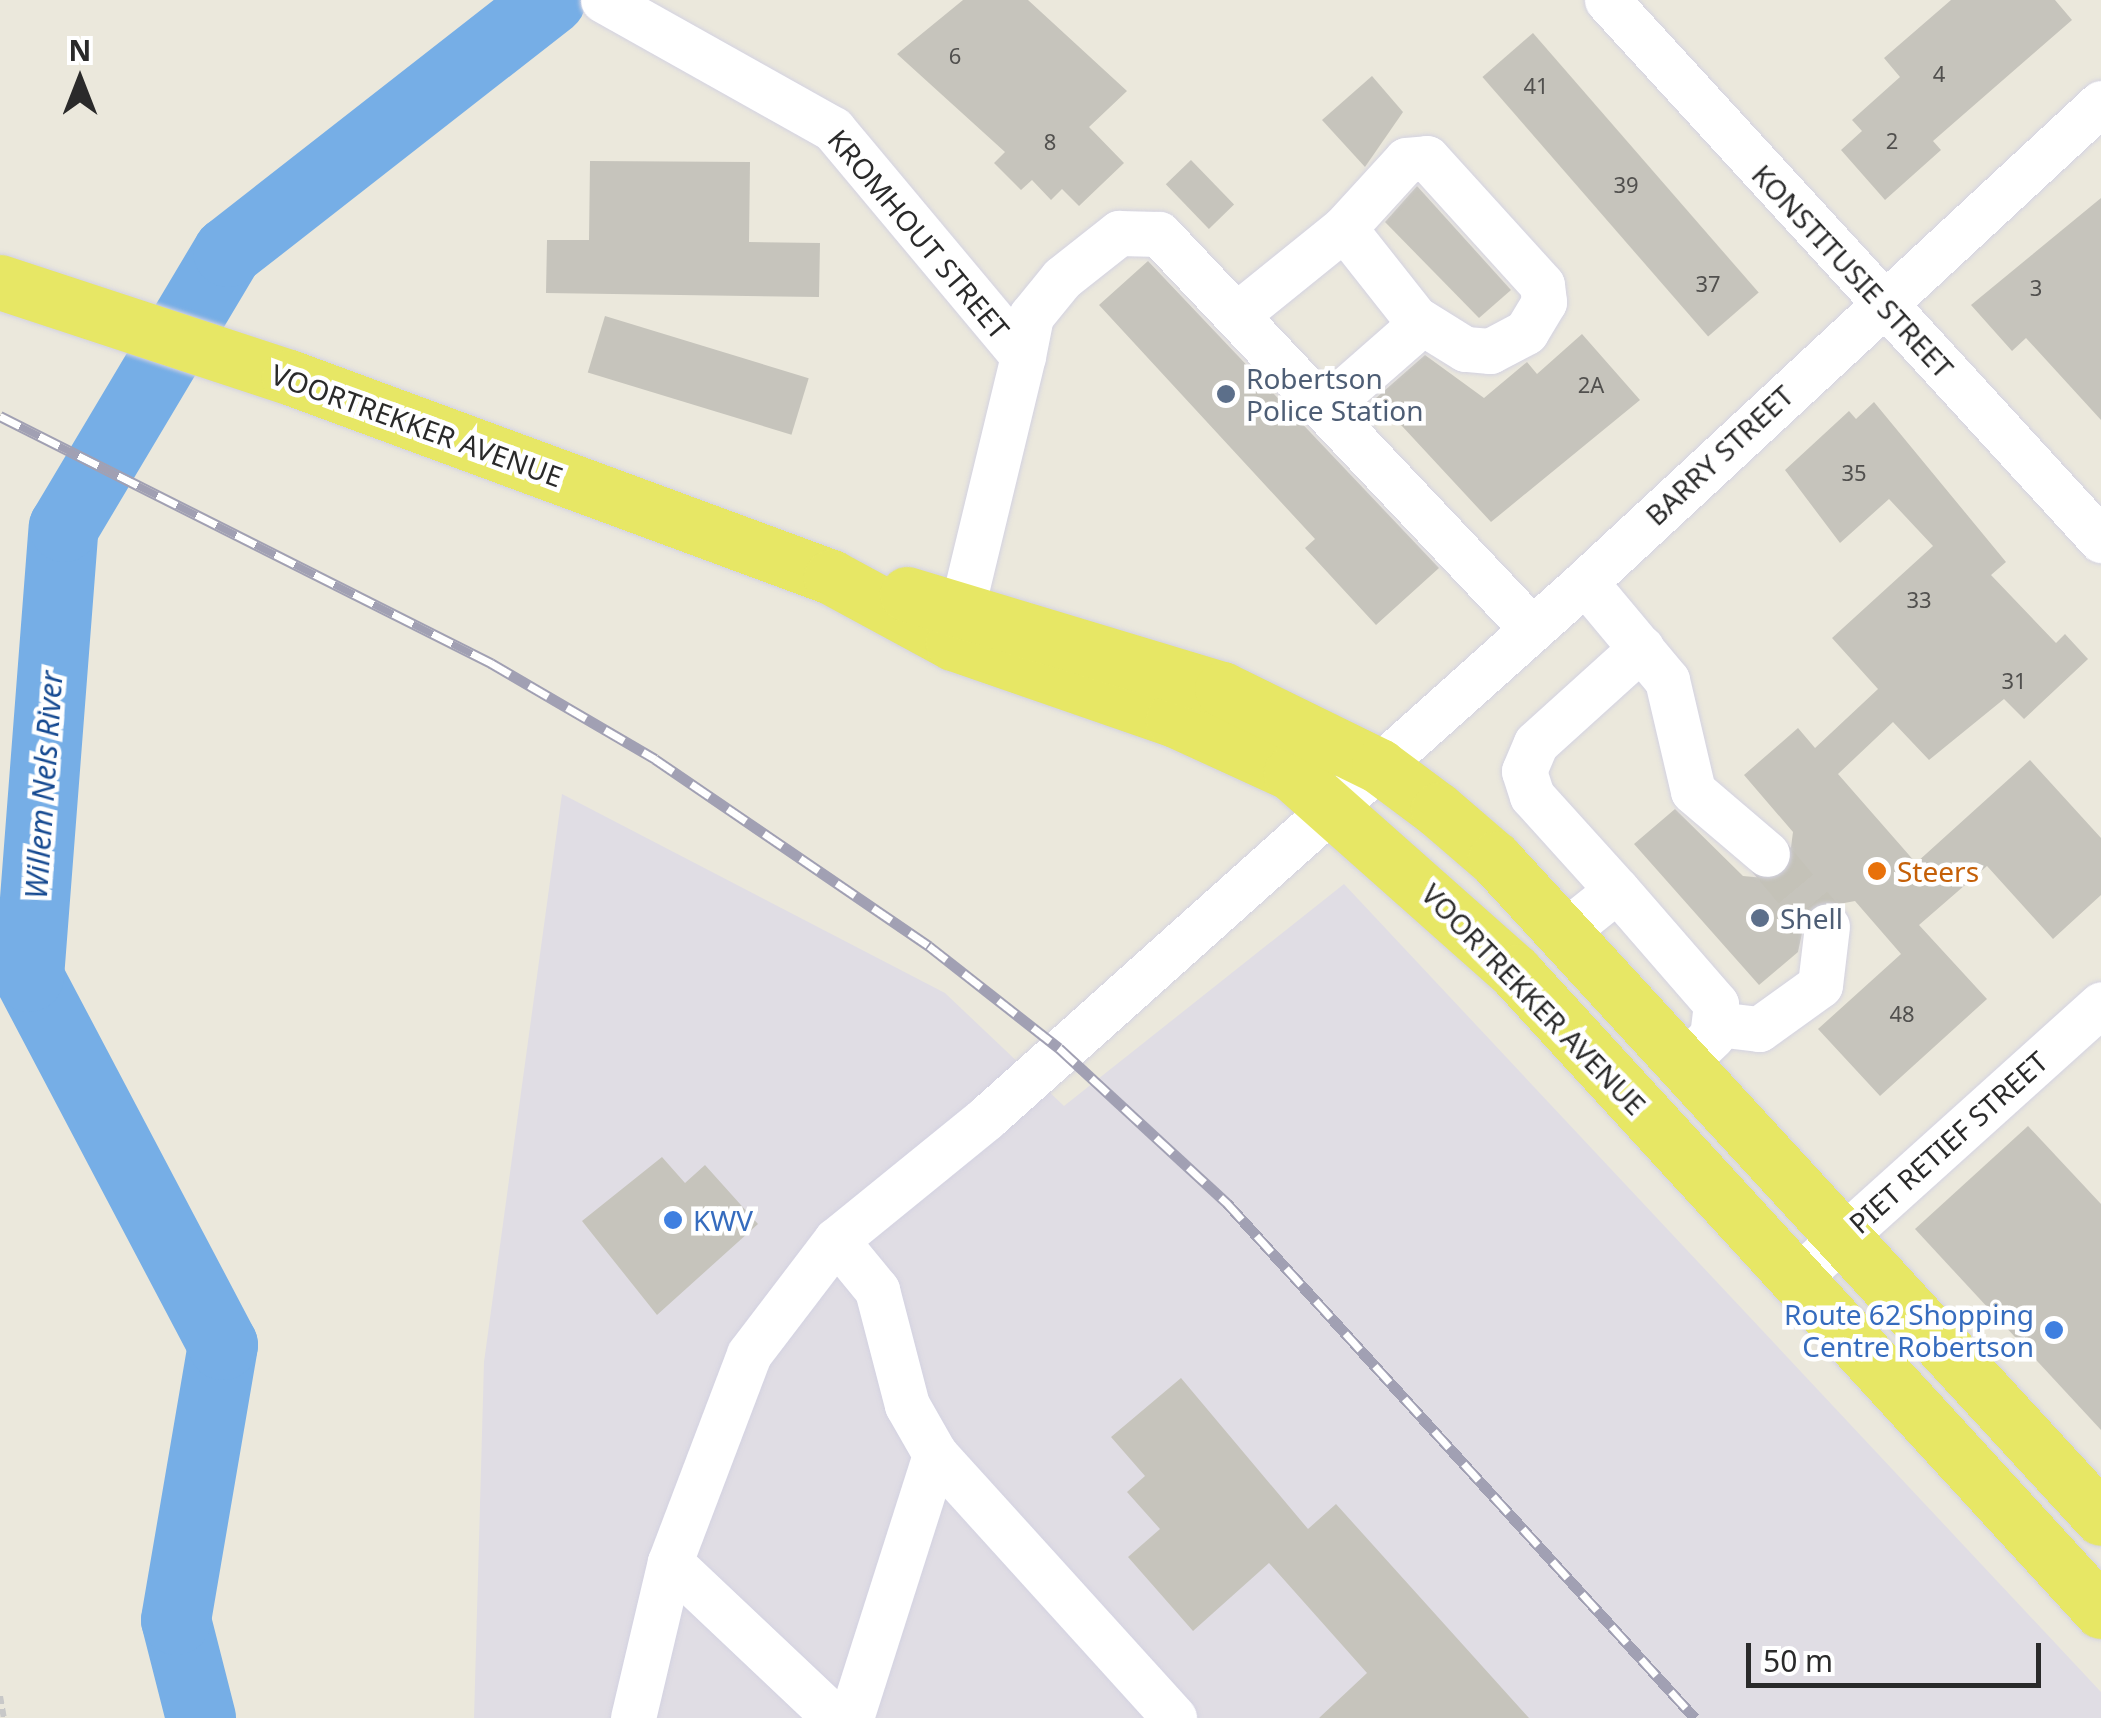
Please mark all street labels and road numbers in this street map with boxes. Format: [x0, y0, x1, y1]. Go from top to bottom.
street label: KROMHOUT STREET [822, 122, 1016, 346]
street label: KONSTITUSIE STREET [1746, 157, 1960, 385]
street label: VOORTREKKER AVENUE [267, 357, 567, 493]
street label: BARRY STREET [1638, 378, 1800, 532]
street label: VOORTREKKER AVENUE [1415, 877, 1653, 1121]
street label: PIET RETIEF STREET [1842, 1044, 2054, 1240]

